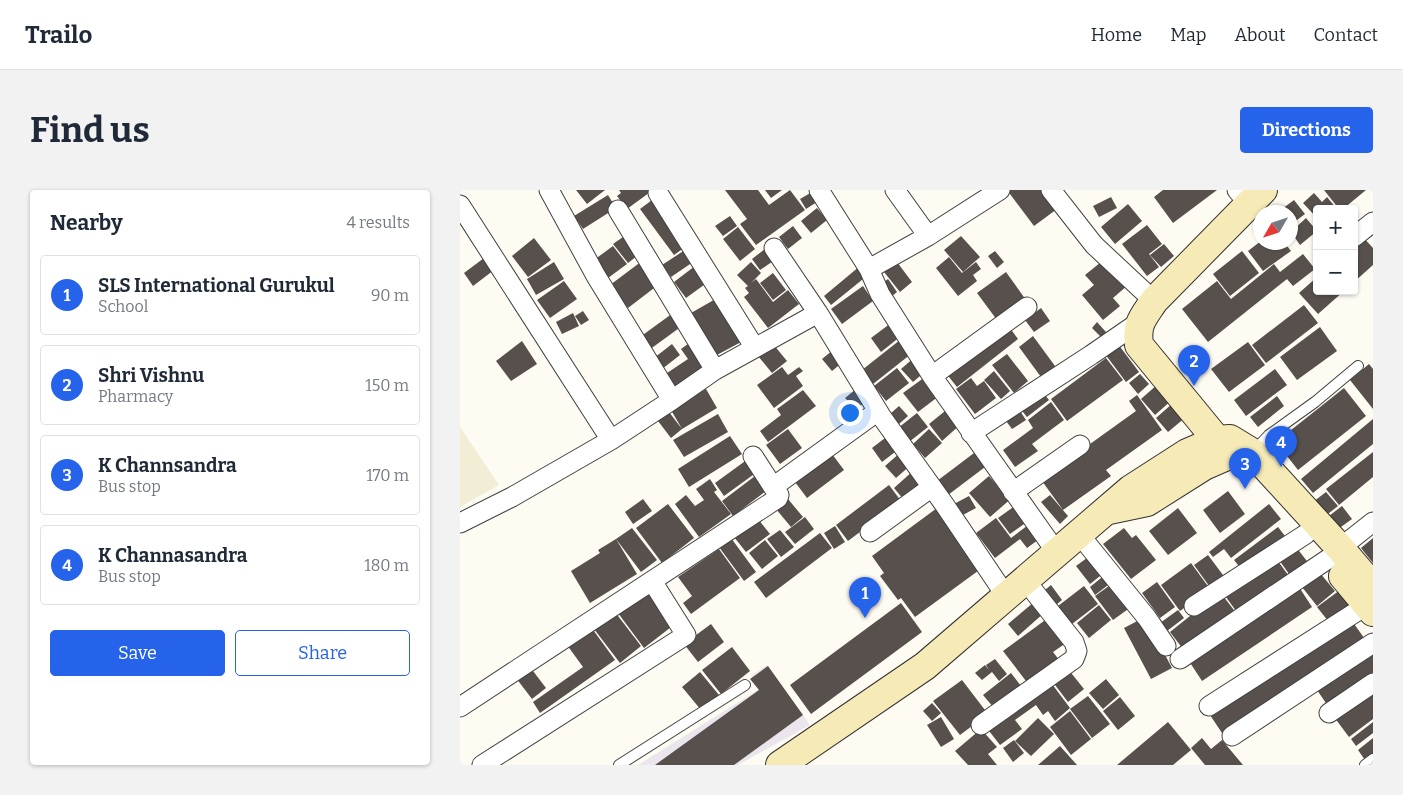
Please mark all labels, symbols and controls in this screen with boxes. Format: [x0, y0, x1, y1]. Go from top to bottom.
text: Trailo [25, 21, 92, 49]
text: Home [1091, 24, 1142, 46]
text: Map [1170, 24, 1206, 46]
text: About [1234, 24, 1285, 46]
text: Contact [1313, 24, 1378, 46]
button: Directions [1240, 107, 1373, 153]
text: Find us [30, 109, 150, 151]
north arrow [1253, 205, 1298, 250]
map controls [1313, 205, 1358, 295]
button: + [1313, 205, 1358, 250]
text: Nearby [50, 210, 123, 236]
text: 4 results [347, 213, 410, 232]
button: − [1313, 250, 1358, 295]
text: SLS International Gurukul [98, 274, 335, 297]
text: 1 [64, 286, 70, 305]
text: 90 m [371, 286, 409, 305]
text: School [98, 297, 148, 316]
pin: 2 [1178, 345, 1210, 386]
text: Shri Vishnu [98, 364, 204, 387]
text: 2 [62, 376, 72, 395]
text: 150 m [365, 376, 409, 395]
text: Pharmacy [98, 387, 173, 406]
your location [837, 400, 863, 426]
pin: 4 [1265, 426, 1297, 467]
pin: 3 [1229, 448, 1261, 489]
text: K Channsandra [98, 454, 237, 477]
text: 3 [62, 466, 72, 485]
text: 170 m [366, 466, 409, 485]
text: Bus stop [98, 477, 161, 496]
text: K Channasandra [98, 544, 247, 567]
text: 4 [62, 556, 72, 575]
text: 180 m [364, 556, 409, 575]
text: Bus stop [98, 567, 161, 586]
pin: 1 [849, 577, 881, 618]
button: Save [50, 630, 225, 676]
button: Share [235, 630, 410, 676]

